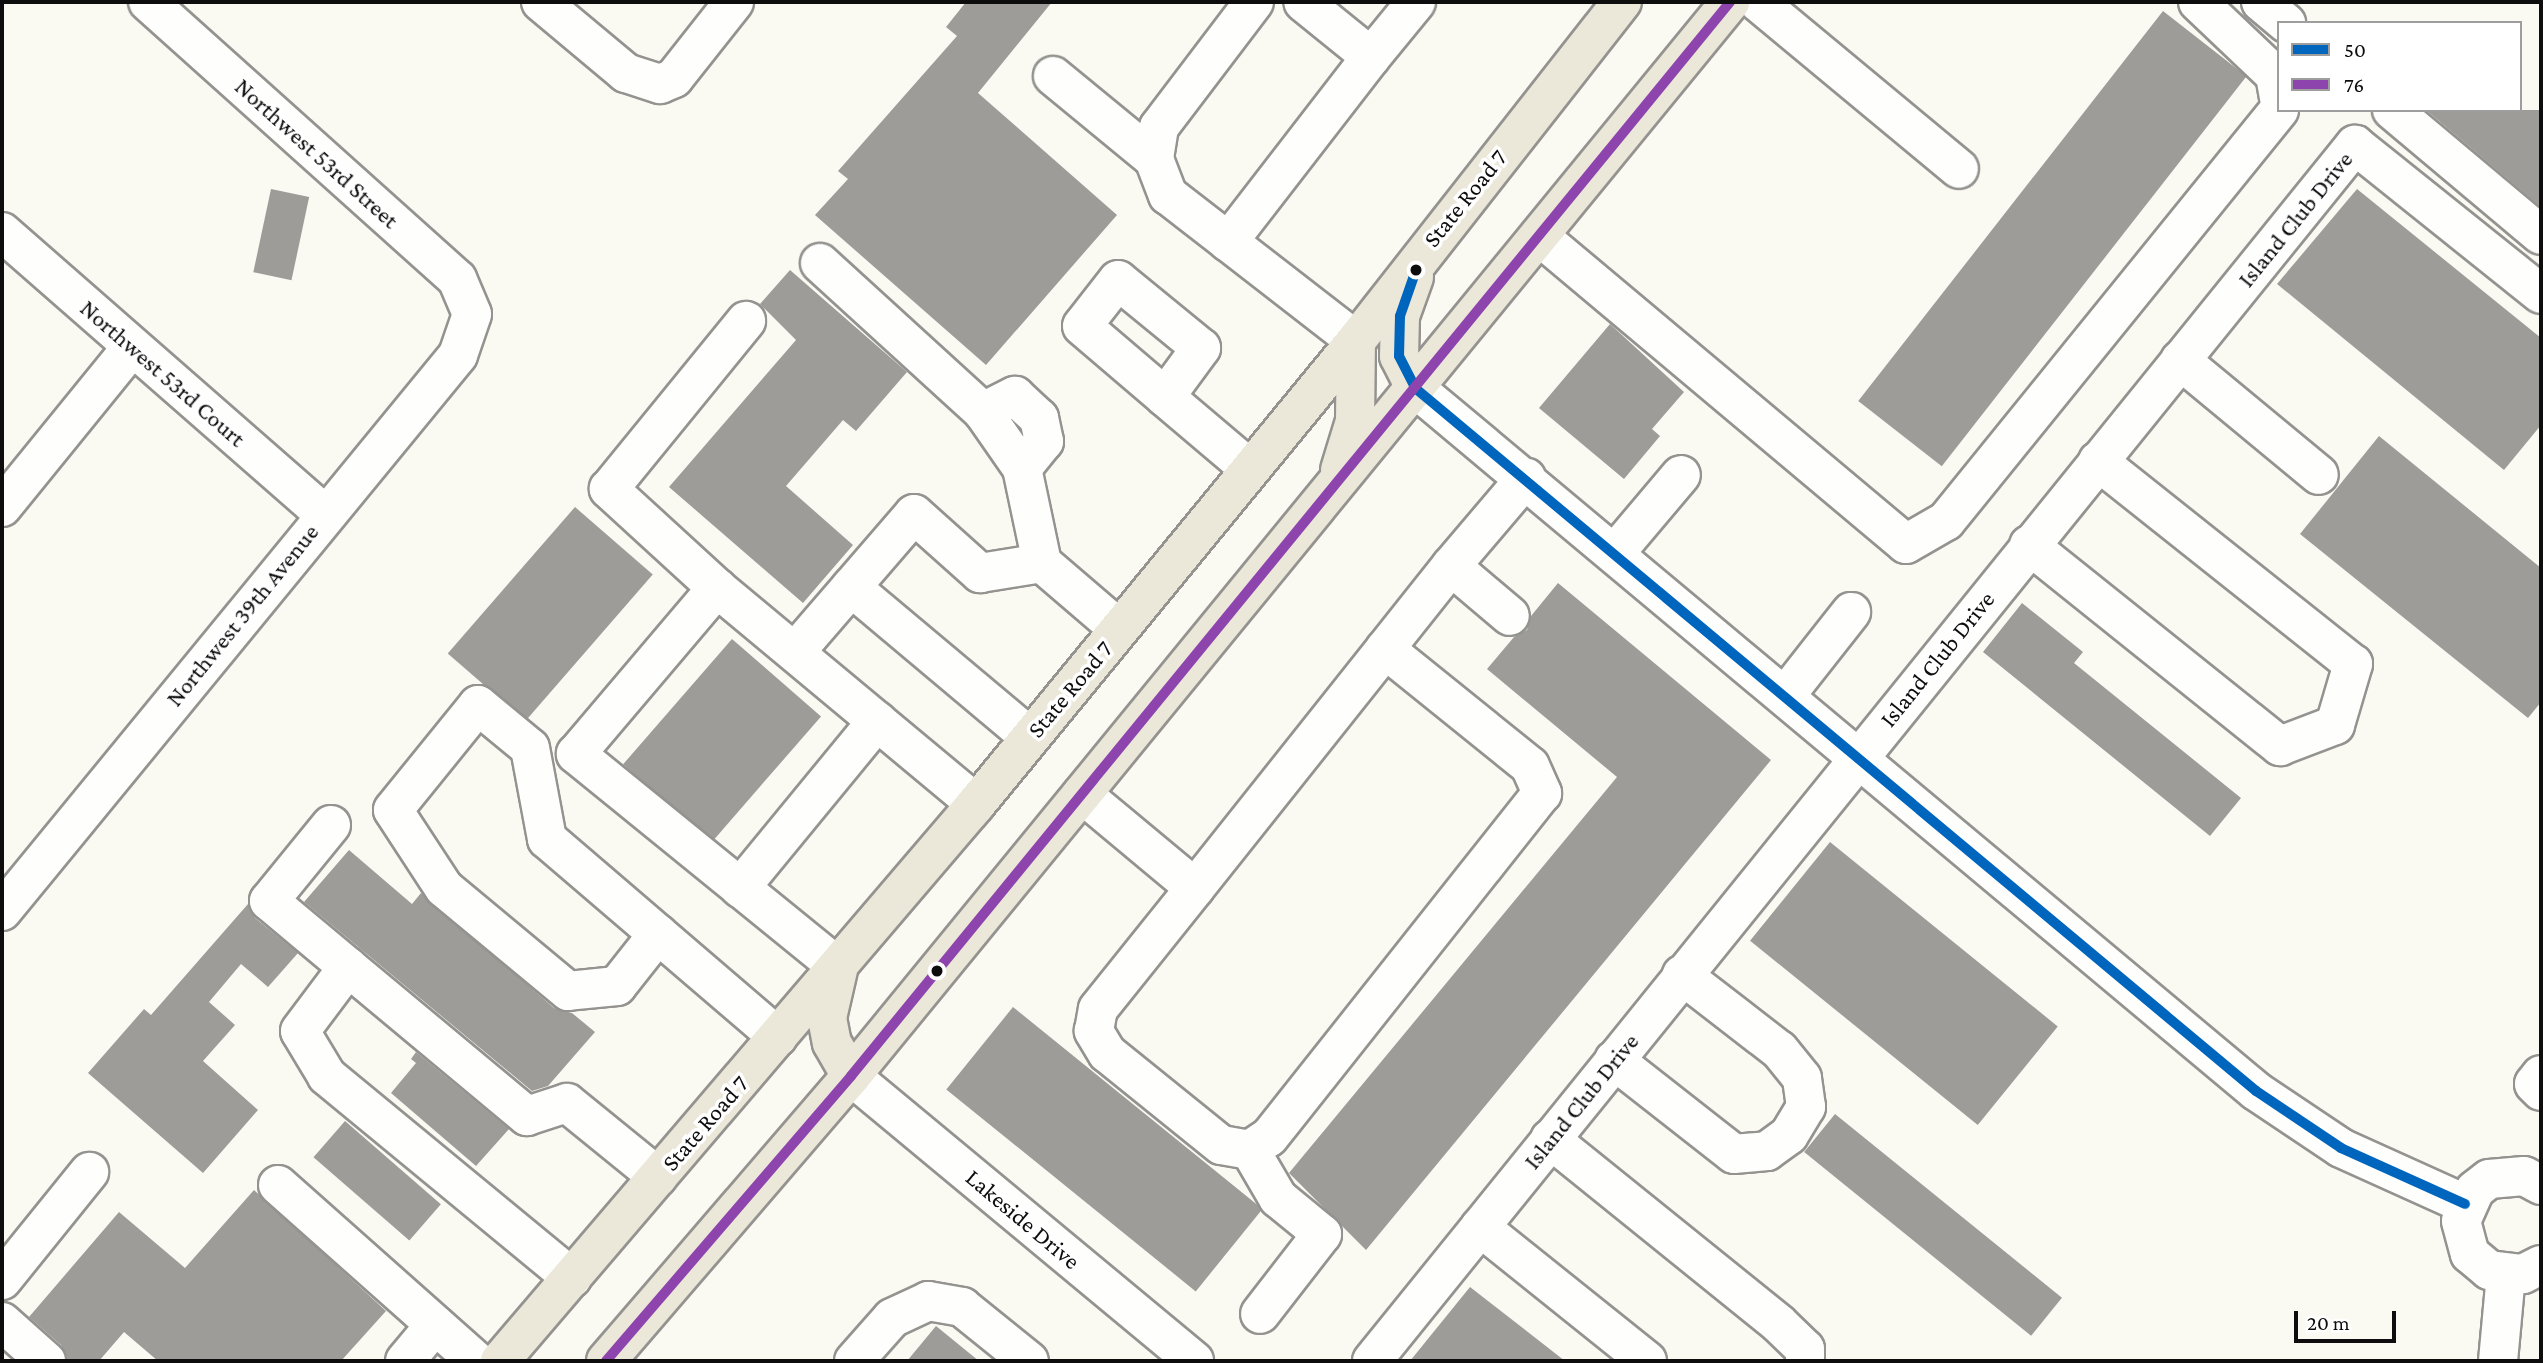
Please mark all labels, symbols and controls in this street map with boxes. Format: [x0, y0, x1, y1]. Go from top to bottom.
legend [2277, 21, 2522, 112]
text: 50 [2344, 38, 2366, 62]
street label: Northwest 53rd Street [229, 72, 405, 234]
text: 76 [2344, 73, 2364, 97]
street label: State Road 7 [1417, 143, 1513, 253]
street label: Island Club Drive [2231, 145, 2359, 293]
unlabelled marker [1409, 263, 1423, 277]
street label: Northwest 53rd Court [75, 293, 251, 453]
street label: Northwest 39th Avenue [160, 518, 324, 712]
street label: Island Club Drive [1873, 585, 2001, 733]
street label: State Road 7 [1021, 635, 1119, 743]
unlabelled marker [930, 964, 944, 978]
street label: Island Club Drive [1517, 1027, 1645, 1175]
street label: State Road 7 [656, 1069, 754, 1177]
street label: Lakeside Drive [960, 1163, 1086, 1275]
scale bar [2298, 1296, 2400, 1340]
text: 20 m [2307, 1311, 2350, 1335]

